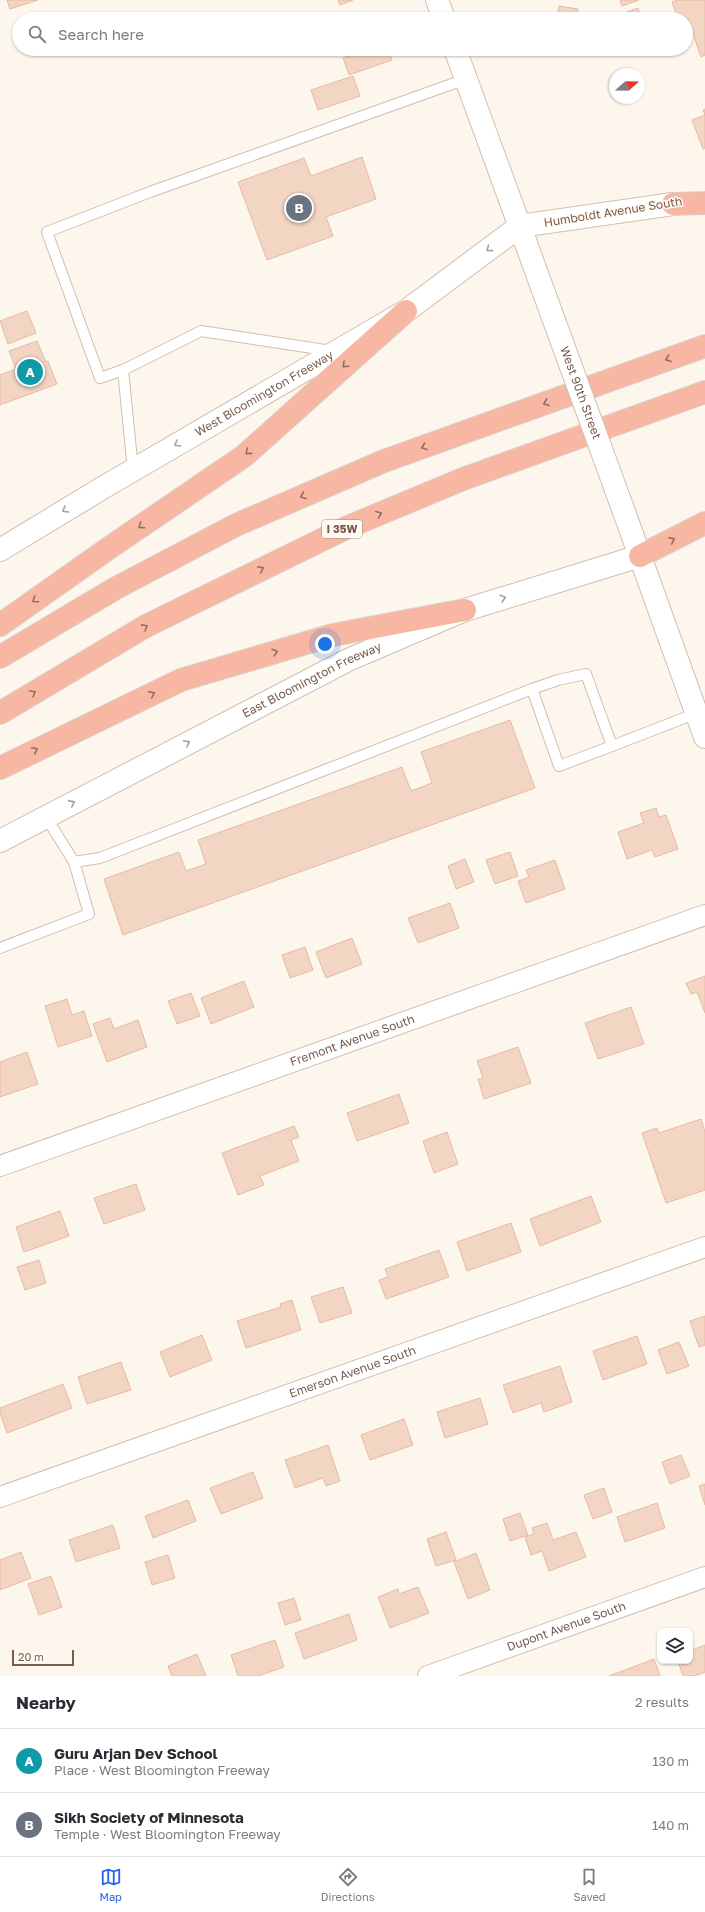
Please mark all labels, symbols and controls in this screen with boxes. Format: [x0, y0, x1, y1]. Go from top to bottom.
search box [12, 12, 693, 56]
icon: search [26, 23, 48, 45]
text: Search here [58, 25, 144, 43]
north arrow [609, 68, 645, 104]
pin: B [286, 193, 312, 223]
street label: Humboldt Avenue South [543, 193, 683, 230]
one-way arrow [486, 244, 493, 251]
street label: West 90th Street [557, 344, 605, 441]
street label: West Bloomington Freeway [192, 347, 336, 439]
one-way arrow [665, 354, 672, 363]
pin: A [17, 357, 43, 387]
one-way arrow [342, 361, 350, 368]
one-way arrow [543, 398, 550, 407]
one-way arrow [174, 440, 181, 447]
one-way arrow [420, 442, 427, 450]
one-way arrow [246, 447, 253, 454]
one-way arrow [300, 491, 308, 499]
one-way arrow [62, 506, 69, 513]
one-way arrow [376, 510, 383, 518]
road number: I 35W [322, 520, 362, 538]
one-way arrow [139, 521, 146, 528]
one-way arrow [668, 537, 676, 544]
one-way arrow [257, 566, 265, 573]
one-way arrow [32, 595, 39, 603]
one-way arrow [499, 595, 506, 603]
one-way arrow [141, 624, 148, 631]
your location [315, 634, 335, 654]
street label: East Bloomington Freeway [240, 639, 384, 721]
one-way arrow [271, 648, 278, 657]
one-way arrow [29, 690, 36, 698]
one-way arrow [148, 691, 155, 699]
one-way arrow [183, 741, 190, 748]
one-way arrow [31, 748, 38, 755]
one-way arrow [68, 801, 75, 808]
street label: Fremont Avenue South [288, 1011, 417, 1069]
street label: Emerson Avenue South [287, 1342, 418, 1401]
street label: Dupont Avenue South [505, 1598, 628, 1654]
map controls [657, 1628, 693, 1664]
button: layers [657, 1628, 693, 1664]
scale bar [12, 1648, 74, 1667]
text: 20 m [18, 1650, 44, 1663]
text: Nearby [16, 1692, 76, 1713]
text: 2 results [635, 1694, 689, 1710]
text: Guru Arjan Dev School [54, 1744, 217, 1762]
text: A [24, 1753, 34, 1769]
text: 130 m [652, 1753, 689, 1769]
text: Place · West Bloomington Freeway [54, 1762, 270, 1778]
text: Sikh Society of Minnesota [54, 1808, 244, 1826]
text: B [24, 1817, 34, 1833]
text: 140 m [652, 1817, 689, 1833]
text: Temple · West Bloomington Freeway [54, 1826, 281, 1842]
tab: Map [99, 1866, 122, 1903]
tab: Directions [321, 1866, 375, 1903]
tab: Saved [573, 1866, 606, 1903]

